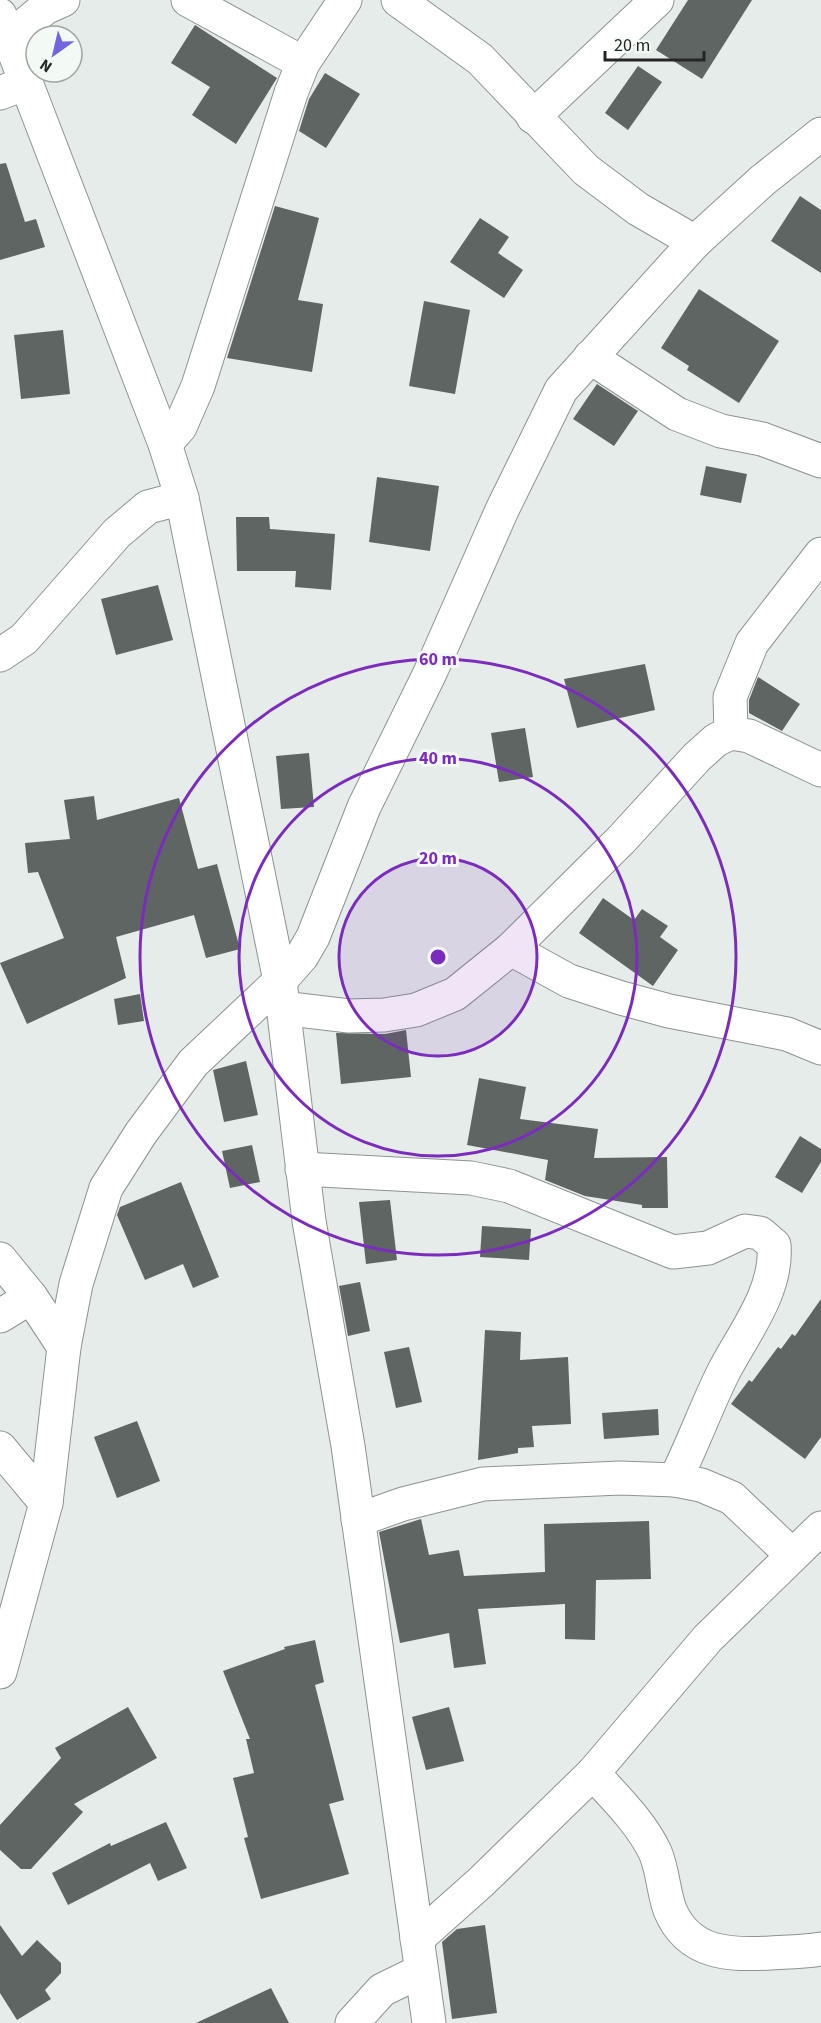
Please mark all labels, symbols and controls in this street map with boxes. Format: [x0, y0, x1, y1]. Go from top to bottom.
north arrow [24, 24, 84, 84]
scale bar [605, 24, 704, 62]
text: 20 m [614, 33, 650, 58]
text: N [36, 54, 57, 78]
text: 60 m [419, 647, 457, 672]
text: 40 m [419, 746, 457, 771]
text: 20 m [419, 846, 457, 871]
centre of rings [428, 947, 448, 967]

